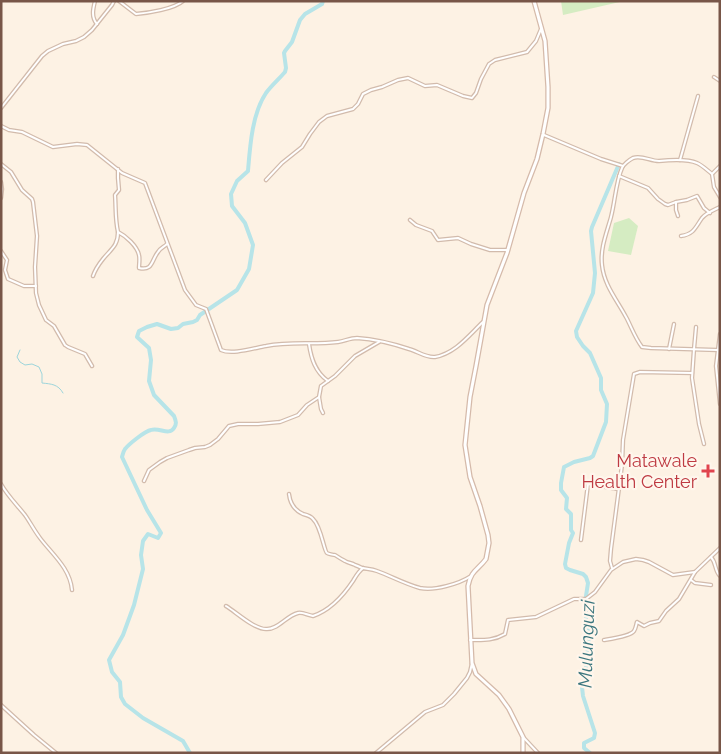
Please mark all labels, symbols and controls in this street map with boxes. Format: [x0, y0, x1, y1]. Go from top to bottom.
place label: Matawale Health Center [581, 450, 698, 492]
marker: Matawale Health Center [701, 464, 715, 478]
water label: Mulunguzi [573, 599, 599, 688]

